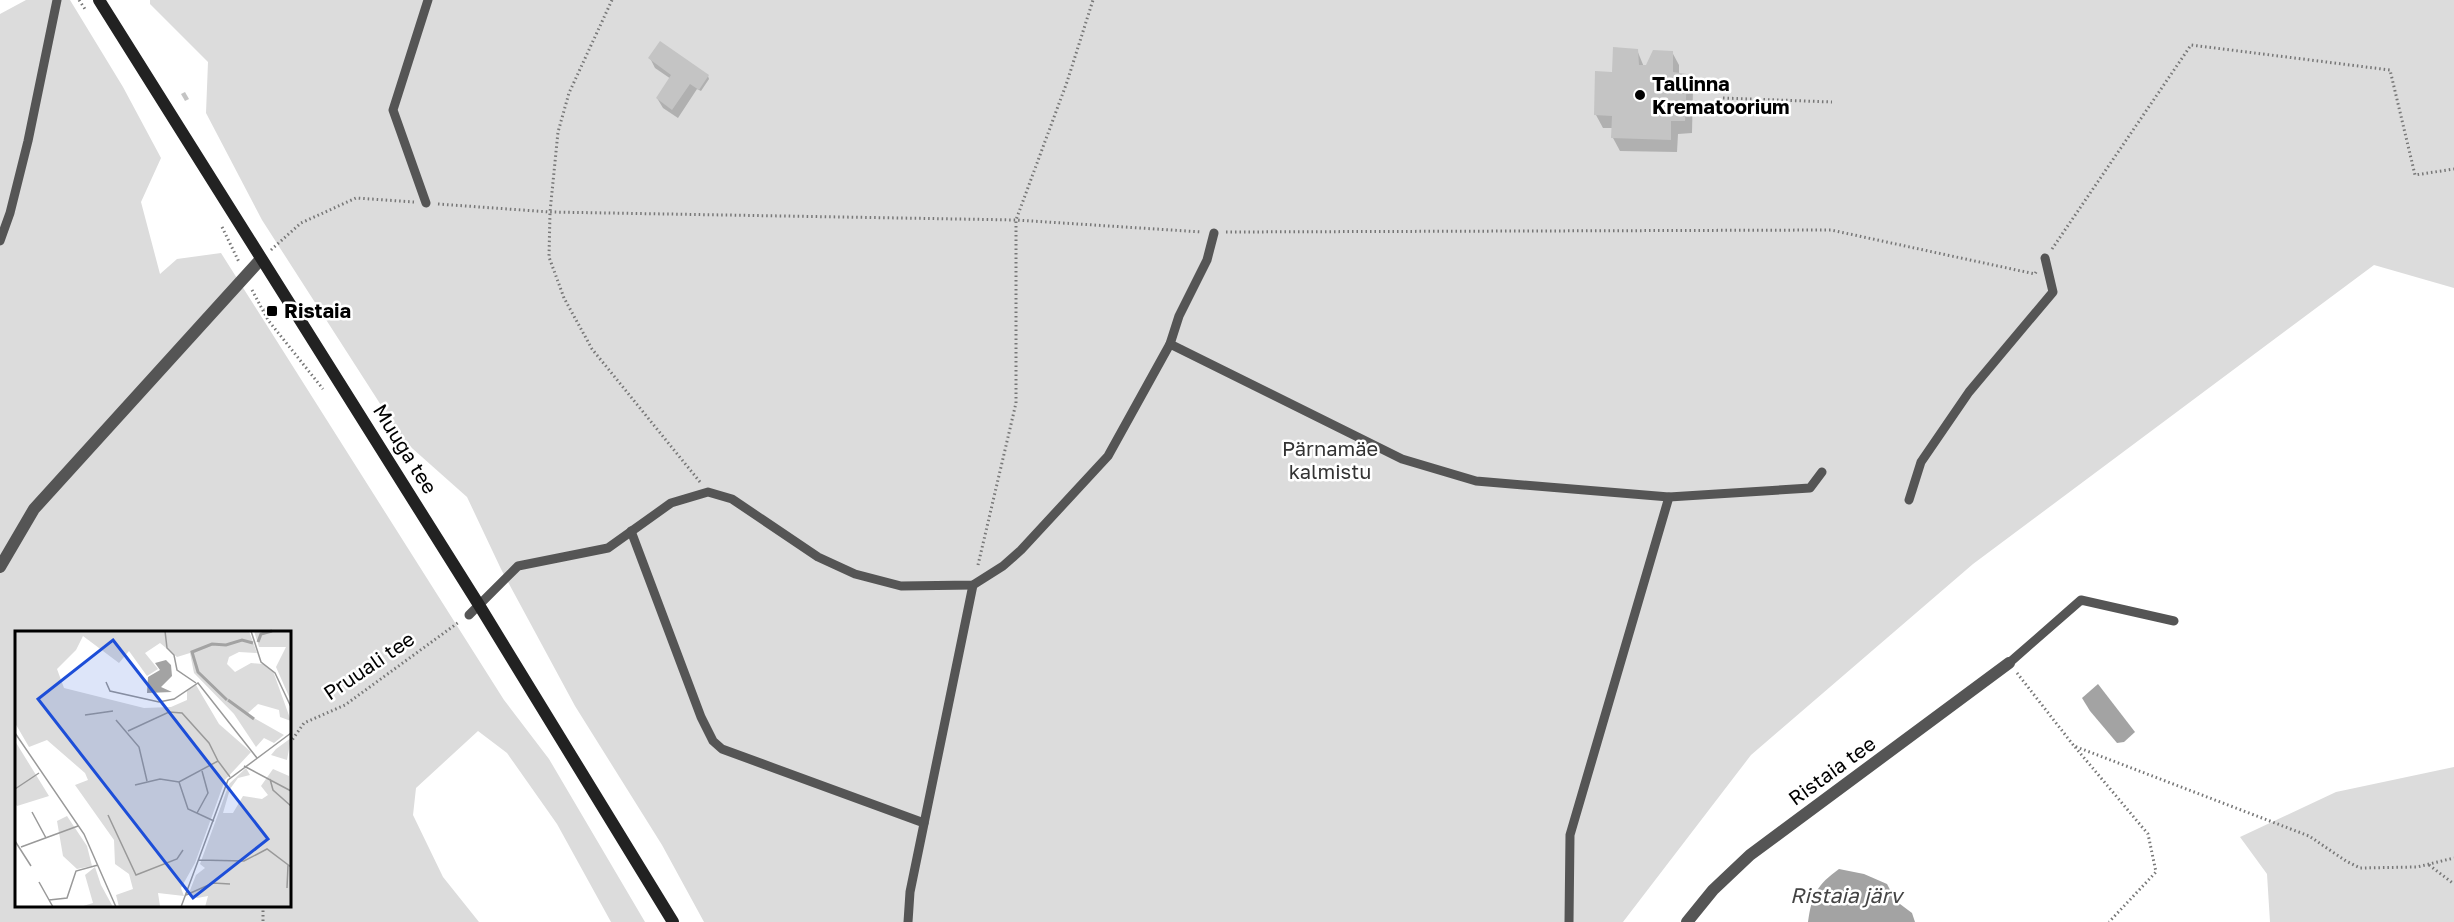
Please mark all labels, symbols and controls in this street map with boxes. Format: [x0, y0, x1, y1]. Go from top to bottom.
place label: Tallinna Krematoorium [1652, 71, 1790, 118]
marker: Tallinna Krematoorium [1633, 88, 1647, 102]
place label: Ristaia [284, 298, 351, 322]
marker: Ristaia [265, 304, 279, 318]
street label: Muuga tee [369, 399, 443, 498]
park label: Pärnamäe kalmistu [1282, 436, 1378, 483]
street label: Pruuali tee [318, 626, 418, 704]
inset map [15, 631, 291, 907]
street label: Ristaia tee [1783, 731, 1880, 810]
water label: Ristaia järv [1790, 882, 1905, 908]

